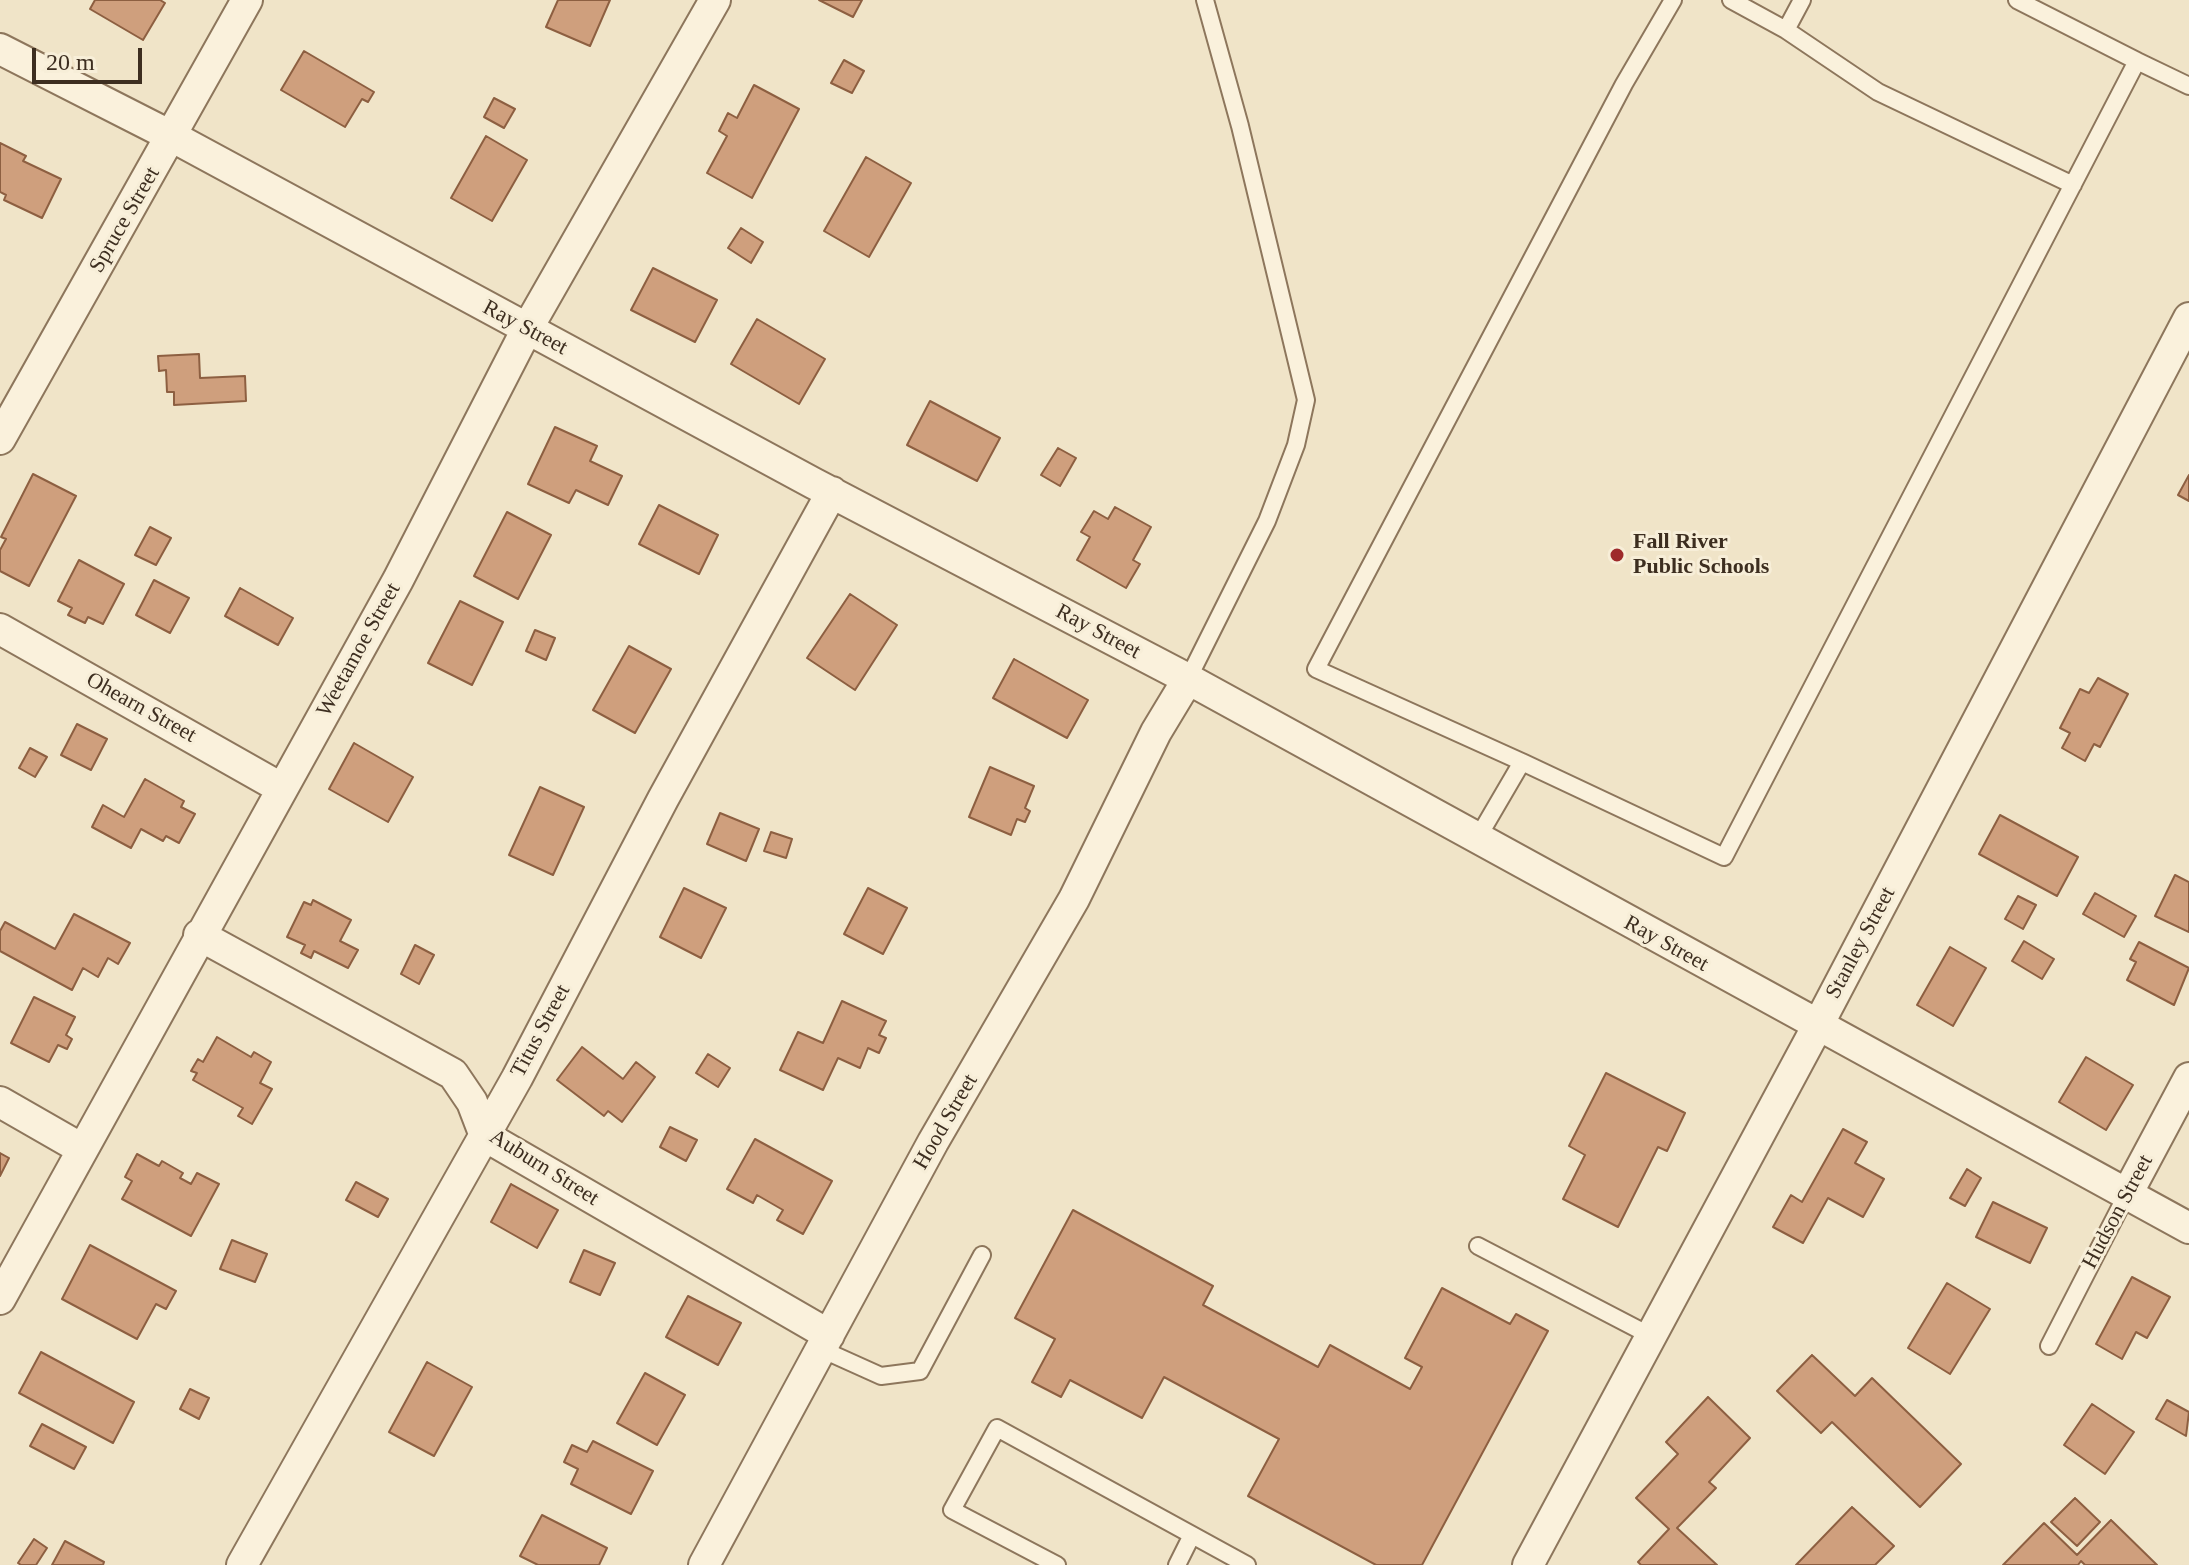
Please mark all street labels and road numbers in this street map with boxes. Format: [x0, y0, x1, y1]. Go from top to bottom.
street label: Spruce Street [84, 162, 166, 278]
street label: Ray Street [478, 295, 572, 361]
street label: Weetamoe Street [311, 578, 407, 722]
street label: Ray Street [1051, 599, 1145, 665]
street label: Ohearn Street [81, 667, 201, 749]
street label: Stanley Street [1821, 883, 1901, 1003]
street label: Ray Street [1619, 910, 1713, 978]
street label: Titus Street [506, 980, 576, 1082]
street label: Hood Street [908, 1070, 984, 1174]
street label: Auburn Street [484, 1124, 604, 1212]
street label: Hudson Street [2077, 1151, 2159, 1273]

